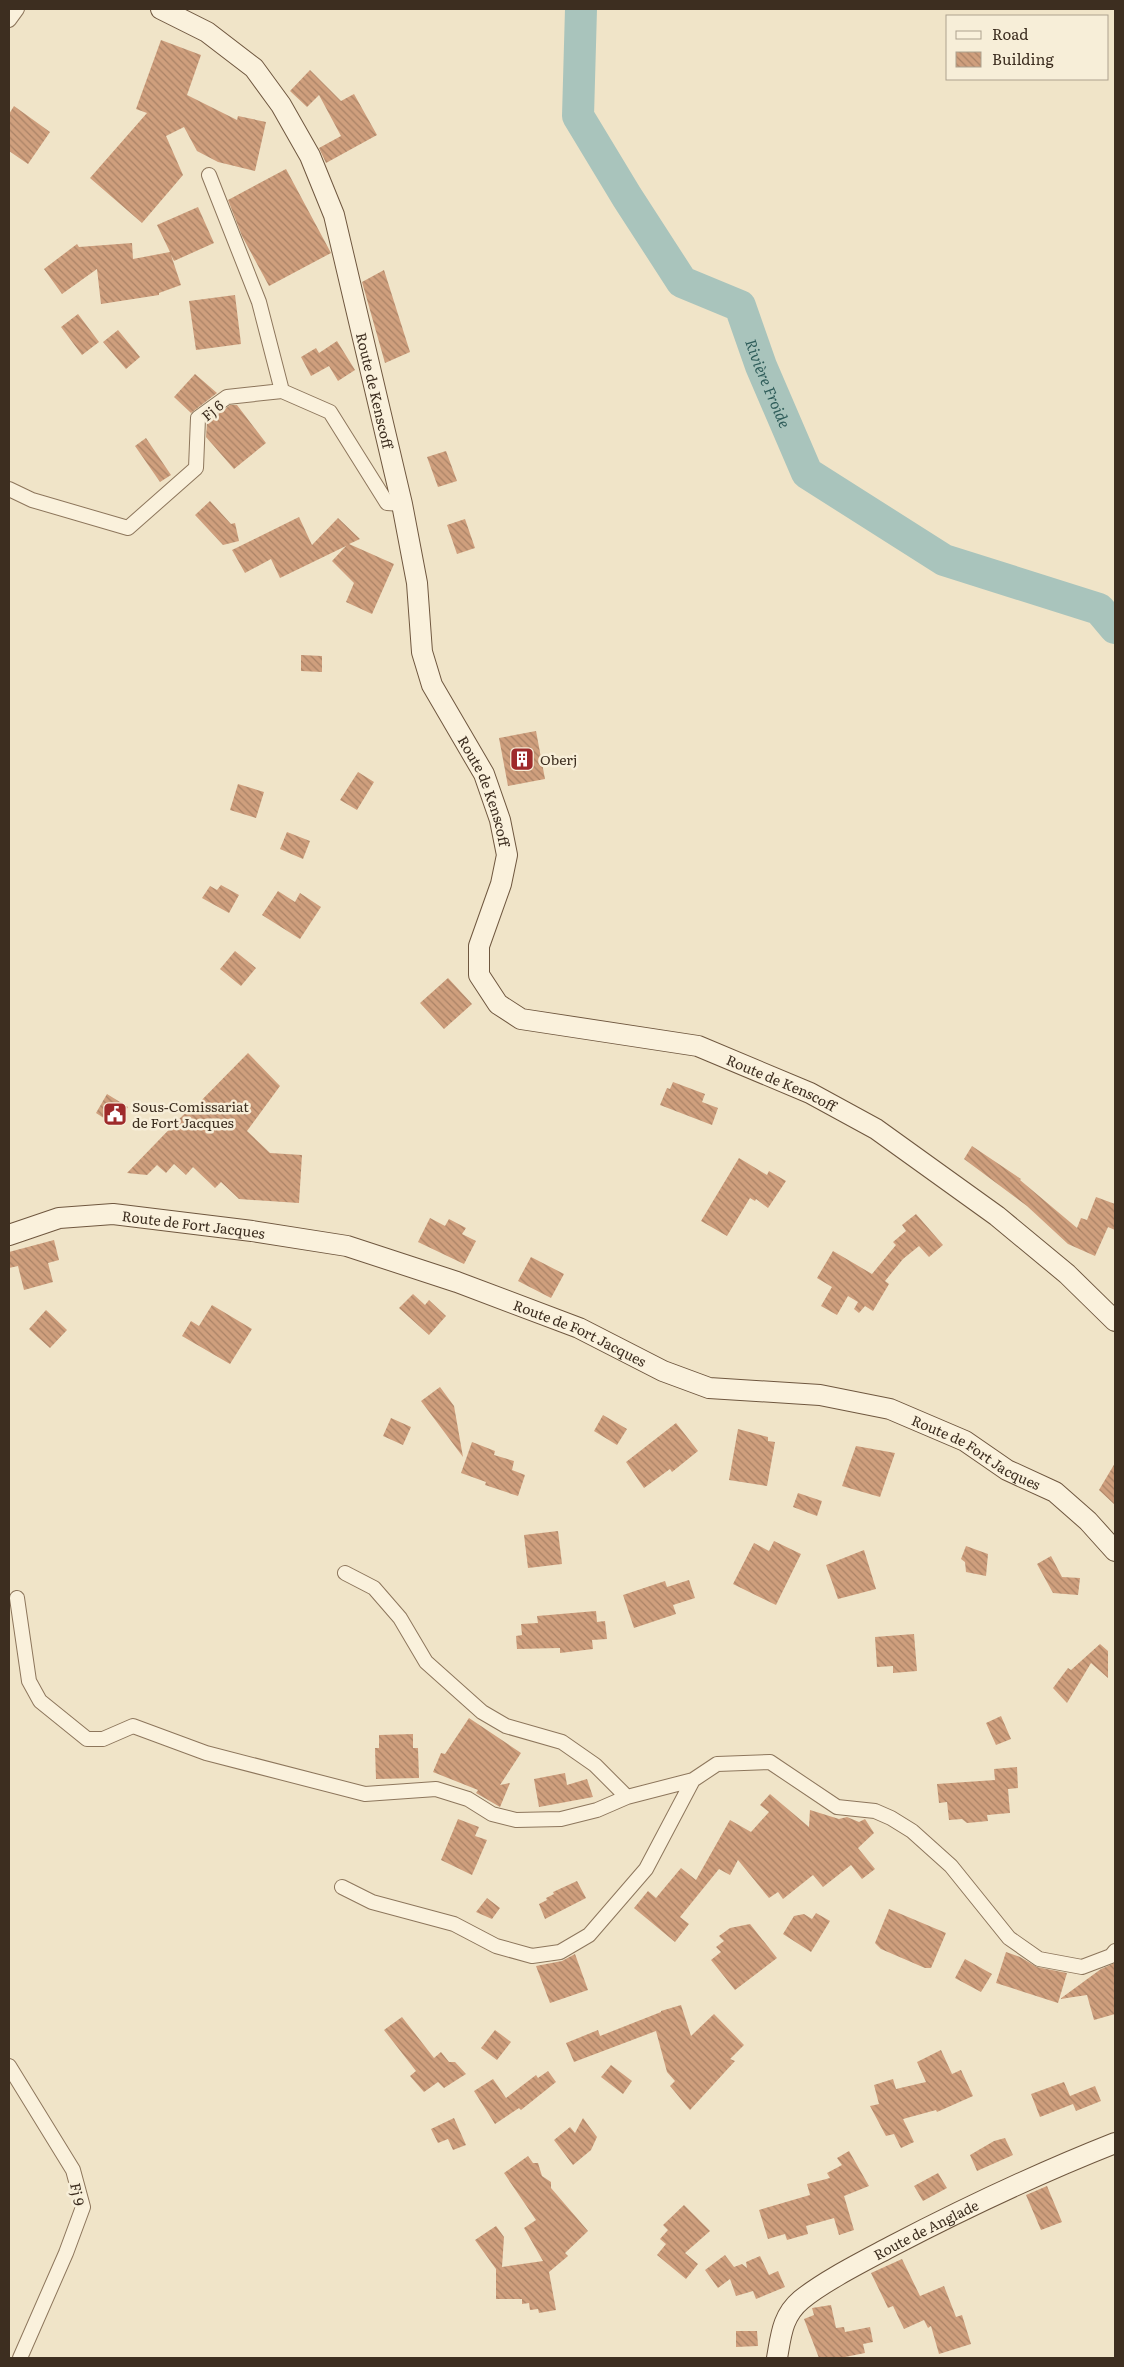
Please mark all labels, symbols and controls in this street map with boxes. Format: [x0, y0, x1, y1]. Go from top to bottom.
legend [946, 15, 1109, 80]
text: Road [992, 22, 1028, 45]
text: Building [992, 47, 1054, 70]
street label: Route de Kenscoff [352, 330, 399, 451]
water label: Rivière Froide [741, 335, 798, 431]
street label: Fj 6 [197, 395, 228, 425]
street label: Route de Kenscoff [454, 732, 515, 849]
building icon: Oberj [509, 746, 535, 772]
place label: Oberj [540, 749, 577, 769]
street label: Route de Kenscoff [723, 1049, 841, 1116]
place label: Sous-Comissariat de Fort Jacques [132, 1096, 249, 1132]
public building icon: Sous-Comissariat de Fort Jacques [102, 1101, 128, 1127]
street label: Route de Fort Jacques [121, 1205, 266, 1243]
street label: Route de Fort Jacques [511, 1294, 650, 1371]
street label: Route de Fort Jacques [909, 1409, 1044, 1494]
street label: Fj 9 [66, 2181, 90, 2207]
street label: Route de Anglade [870, 2194, 982, 2264]

